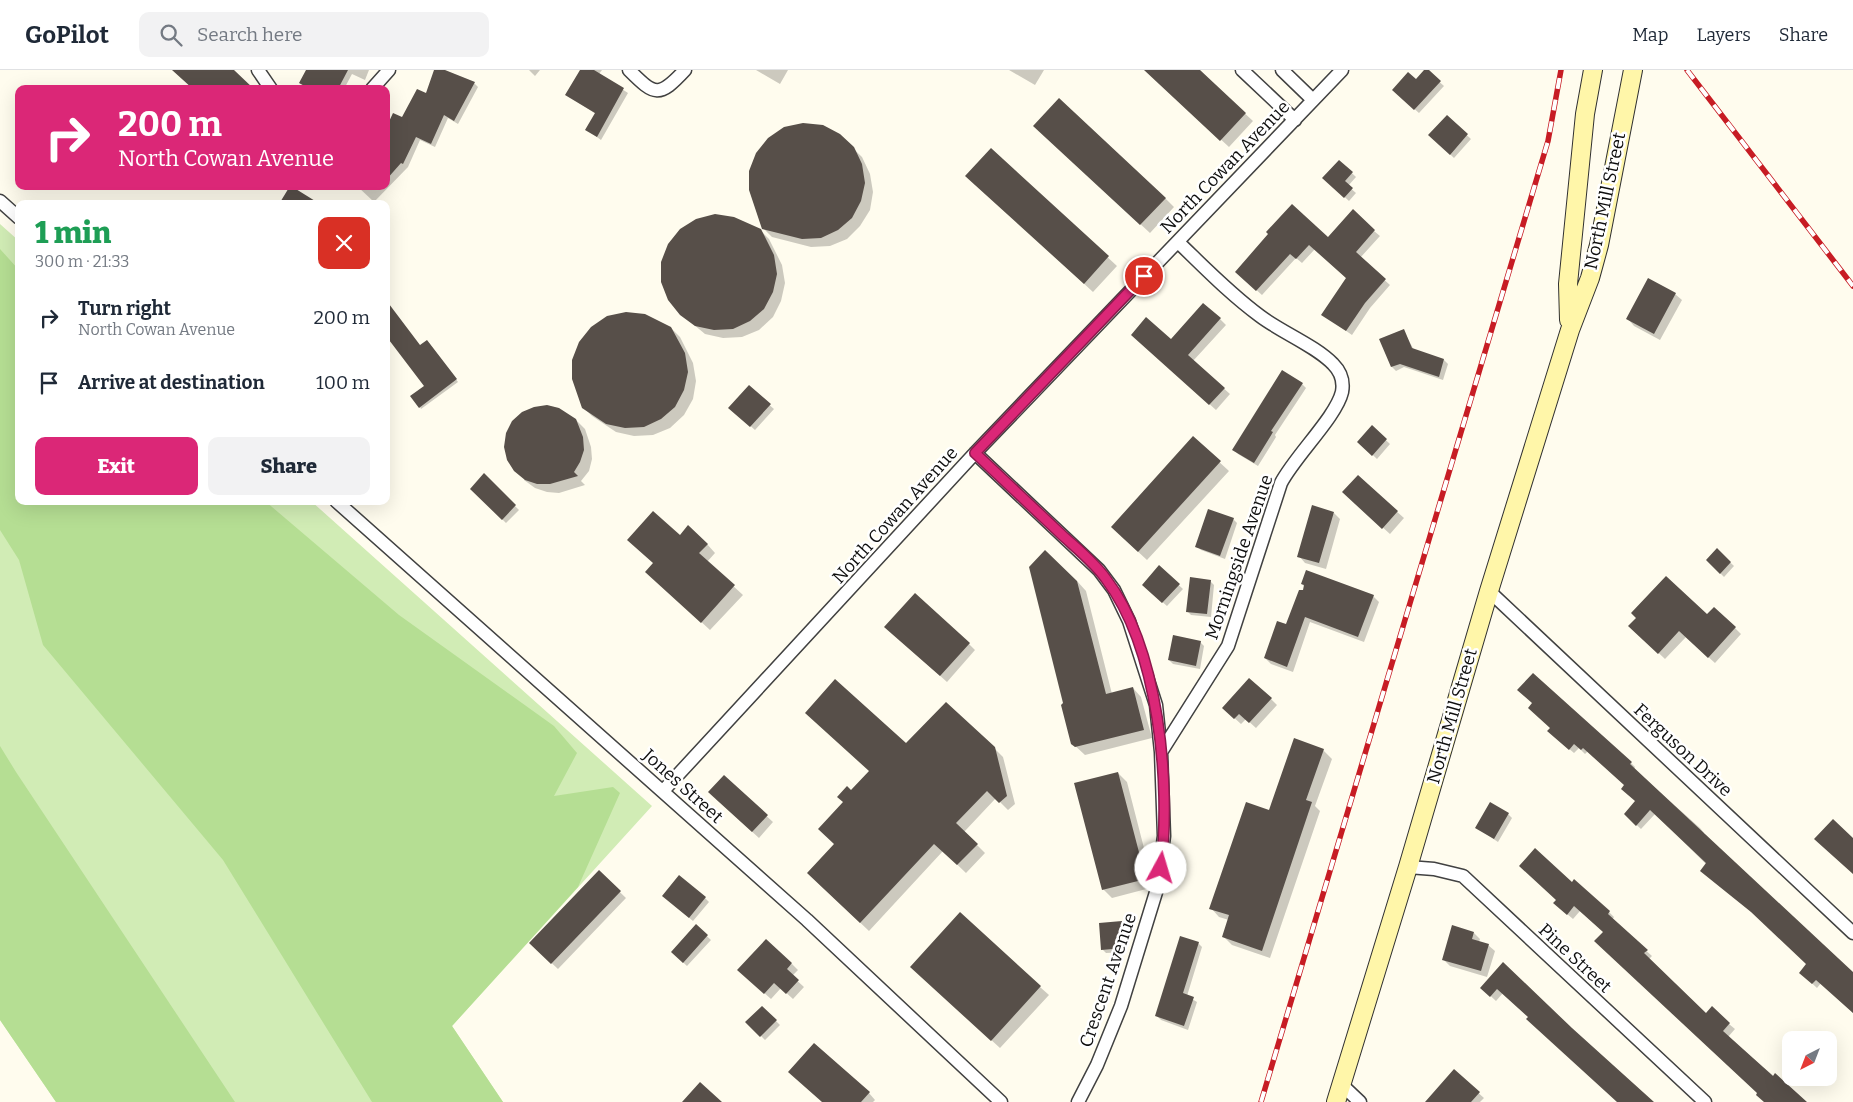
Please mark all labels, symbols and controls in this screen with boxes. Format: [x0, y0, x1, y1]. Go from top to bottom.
search box [139, 12, 489, 57]
text: GoPilot [25, 21, 109, 49]
icon: search [157, 21, 185, 49]
text: Search here [197, 23, 303, 46]
text: Map [1632, 24, 1668, 46]
text: Layers [1696, 24, 1751, 46]
text: Share [1779, 24, 1828, 46]
street label: North Cowan Avenue [1156, 96, 1294, 238]
text: 200 m [118, 103, 222, 145]
icon: right [35, 105, 100, 170]
street label: North Mill Street [1580, 130, 1630, 272]
text: North Cowan Avenue [118, 145, 334, 172]
text: 1 min [35, 215, 111, 251]
button: close [318, 217, 370, 269]
text: 300 m · 21:33 [35, 252, 129, 271]
pin [1123, 255, 1165, 297]
icon: arrive [1130, 262, 1158, 290]
text: Turn right [78, 297, 171, 320]
icon: right [35, 304, 63, 332]
text: 200 m [313, 306, 370, 329]
text: North Cowan Avenue [78, 320, 235, 339]
icon: arrive [35, 369, 63, 397]
text: Arrive at destination [78, 371, 265, 394]
text: 100 m [316, 371, 370, 394]
button: Exit [35, 437, 198, 495]
button: Share [208, 437, 370, 495]
street label: North Cowan Avenue [828, 442, 962, 588]
street label: Morningside Avenue [1200, 472, 1278, 642]
street label: North Mill Street [1422, 645, 1482, 786]
street label: Ferguson Drive [1629, 699, 1737, 801]
street label: Jones Street [638, 744, 728, 828]
position arrow [1134, 841, 1186, 893]
street label: Crescent Avenue [1075, 910, 1141, 1050]
street label: Pine Street [1534, 919, 1616, 998]
north arrow [1782, 1031, 1838, 1086]
map controls [1782, 1031, 1837, 1086]

